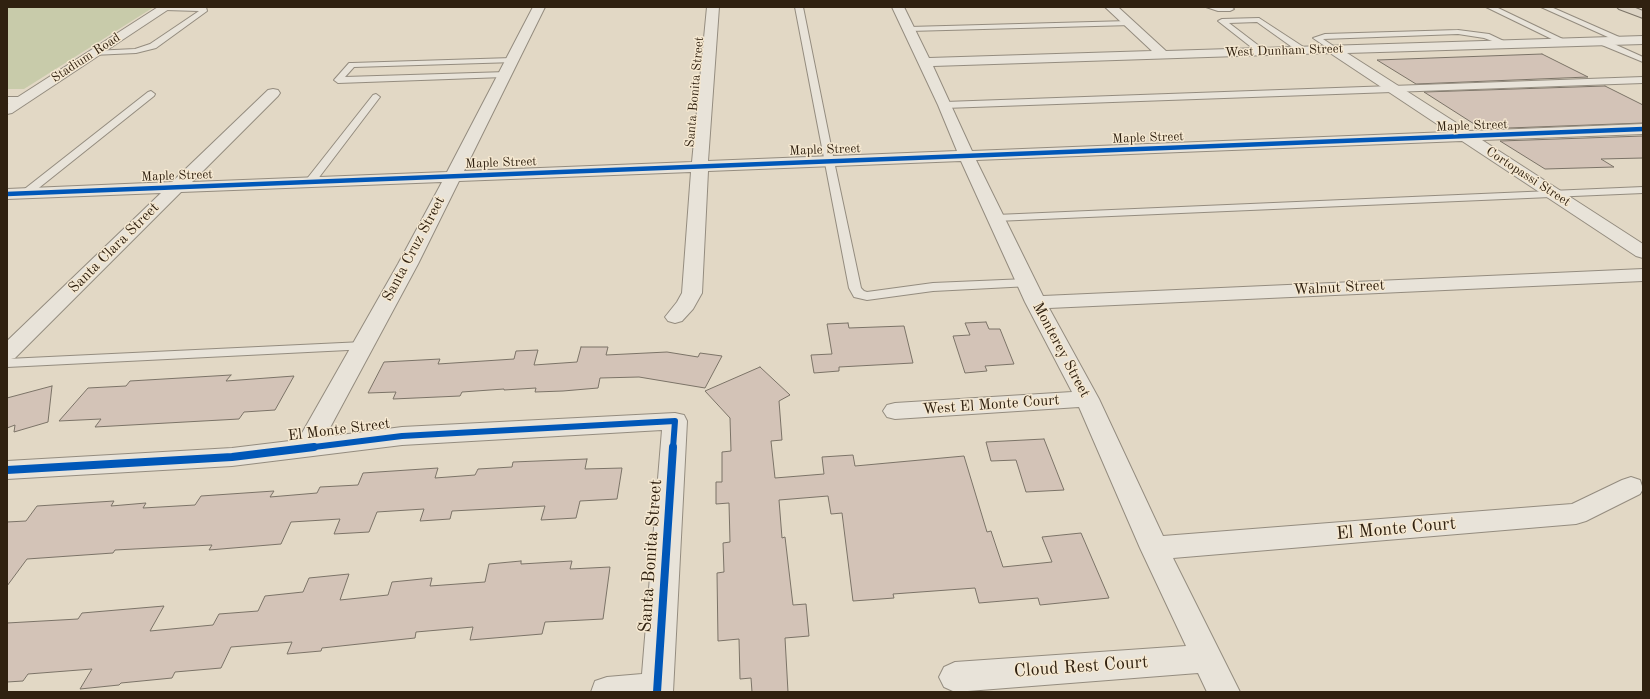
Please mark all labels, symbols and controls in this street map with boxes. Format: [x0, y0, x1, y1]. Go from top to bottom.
street label: Stadium Road [49, 30, 123, 86]
street label: Santa Bonita Street [682, 36, 708, 148]
street label: West Dunham Street [1225, 41, 1343, 61]
street label: Maple Street [1436, 117, 1508, 135]
street label: Maple Street [1112, 129, 1184, 147]
street label: Maple Street [789, 141, 861, 159]
street label: Cortopassi Street [1483, 144, 1573, 210]
street label: Maple Street [465, 154, 537, 172]
street label: Maple Street [141, 167, 213, 185]
street label: Santa Cruz Street [379, 193, 449, 305]
street label: Santa Clara Street [65, 199, 163, 297]
street label: Walnut Street [1293, 277, 1385, 299]
street label: Monterey Street [1028, 299, 1094, 401]
street label: West El Monte Court [922, 391, 1060, 419]
street label: El Monte Street [287, 415, 391, 445]
street label: Santa Bonita Street [635, 479, 667, 633]
street label: El Monte Court [1335, 513, 1457, 545]
street label: Cloud Rest Court [1013, 652, 1149, 682]

